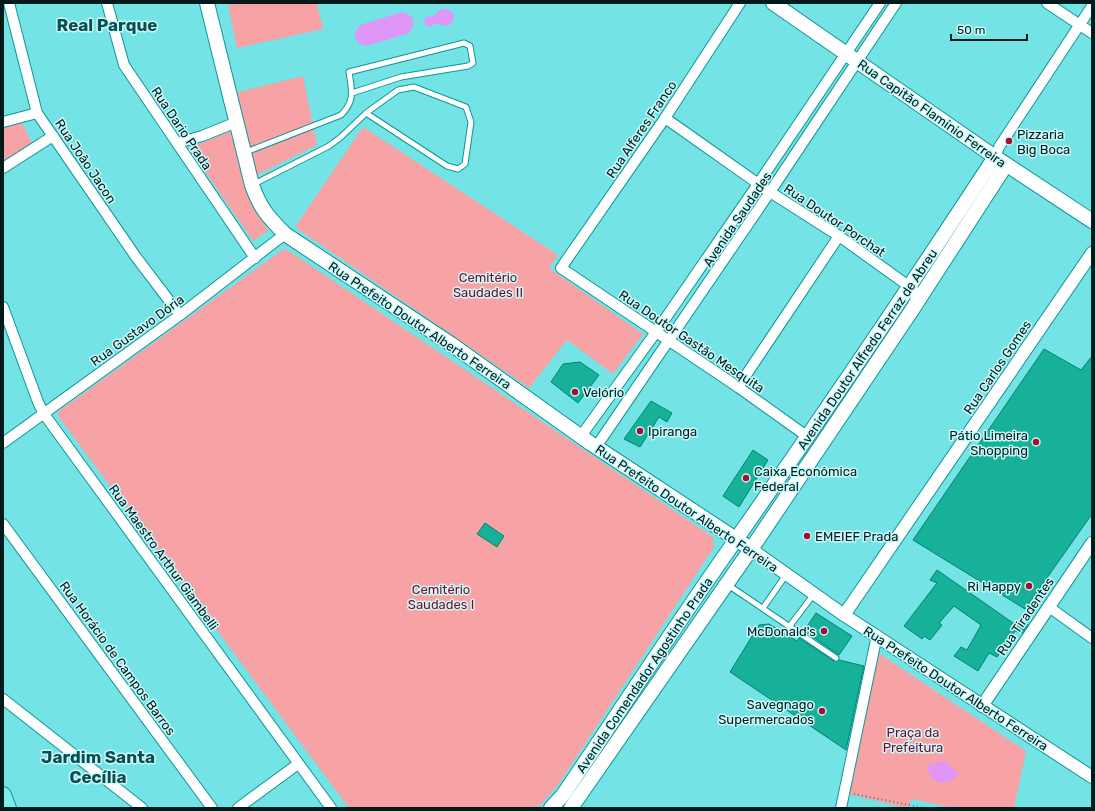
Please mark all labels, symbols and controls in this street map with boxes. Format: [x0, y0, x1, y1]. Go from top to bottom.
district label: Real Parque [57, 15, 157, 35]
scale bar [951, 16, 1027, 42]
text: 50 m [957, 23, 985, 37]
street label: Rua Capitão Flamínio Ferreira [855, 56, 1009, 170]
street label: Rua Alferes Franco [603, 78, 680, 181]
street label: Rua Dario Prada [148, 84, 215, 173]
street label: Rua João Jacon [52, 116, 119, 206]
place label: Pizzaria Big Boca [1017, 127, 1070, 158]
marker: Pizzaria Big Boca [1004, 136, 1014, 146]
street label: Avenida Saudades [700, 169, 775, 270]
street label: Rua Doutor Porchat [781, 181, 888, 260]
street label: Avenida Doutor Alfredo Ferraz de Abreu [794, 246, 940, 453]
street label: Rua Prefeito Doutor Alberto Ferreira [326, 259, 514, 392]
park label: Cemitério Saudades II [453, 270, 523, 300]
street label: Rua Doutor Gastão Mesquita [616, 287, 767, 396]
street label: Rua Gustavo Dória [88, 292, 187, 369]
street label: Rua Carlos Gomes [961, 317, 1035, 417]
place label: Velório [583, 385, 624, 400]
marker: Velório [570, 387, 580, 397]
place label: Ipiranga [648, 424, 697, 440]
marker: Ipiranga [635, 426, 645, 436]
place label: Pátio Limeira Shopping [949, 428, 1028, 459]
marker: Pátio Limeira Shopping [1031, 437, 1041, 447]
street label: Rua Prefeito Doutor Alberto Ferreira [593, 442, 781, 575]
place label: Caixa Econômica Federal [754, 464, 857, 494]
marker: Caixa Econômica Federal [741, 473, 751, 483]
street label: Rua Maestro Arthur Giambelli [106, 482, 221, 633]
place label: EMEIEF Prada [815, 529, 898, 544]
marker: EMEIEF Prada [802, 531, 812, 541]
street label: Rua Tiradentes [994, 574, 1057, 658]
street label: Avenida Comendador Agostinho Prada [573, 575, 716, 776]
street label: Rua Horácio de Campos Barros [57, 578, 179, 739]
place label: Ri Happy [967, 579, 1021, 594]
marker: Ri Happy [1024, 581, 1034, 591]
park label: Cemitério Saudades I [408, 582, 474, 612]
street label: Rua Prefeito Doutor Alberto Ferreira [861, 623, 1051, 754]
place label: McDonald's [747, 624, 816, 639]
marker: McDonald's [819, 626, 829, 636]
place label: Savegnago Supermercados [718, 697, 814, 727]
marker: Savegnago Supermercados [817, 706, 827, 716]
park label: Praça da Prefeitura [883, 725, 943, 755]
district label: Jardim Santa Cecília [41, 747, 155, 787]

